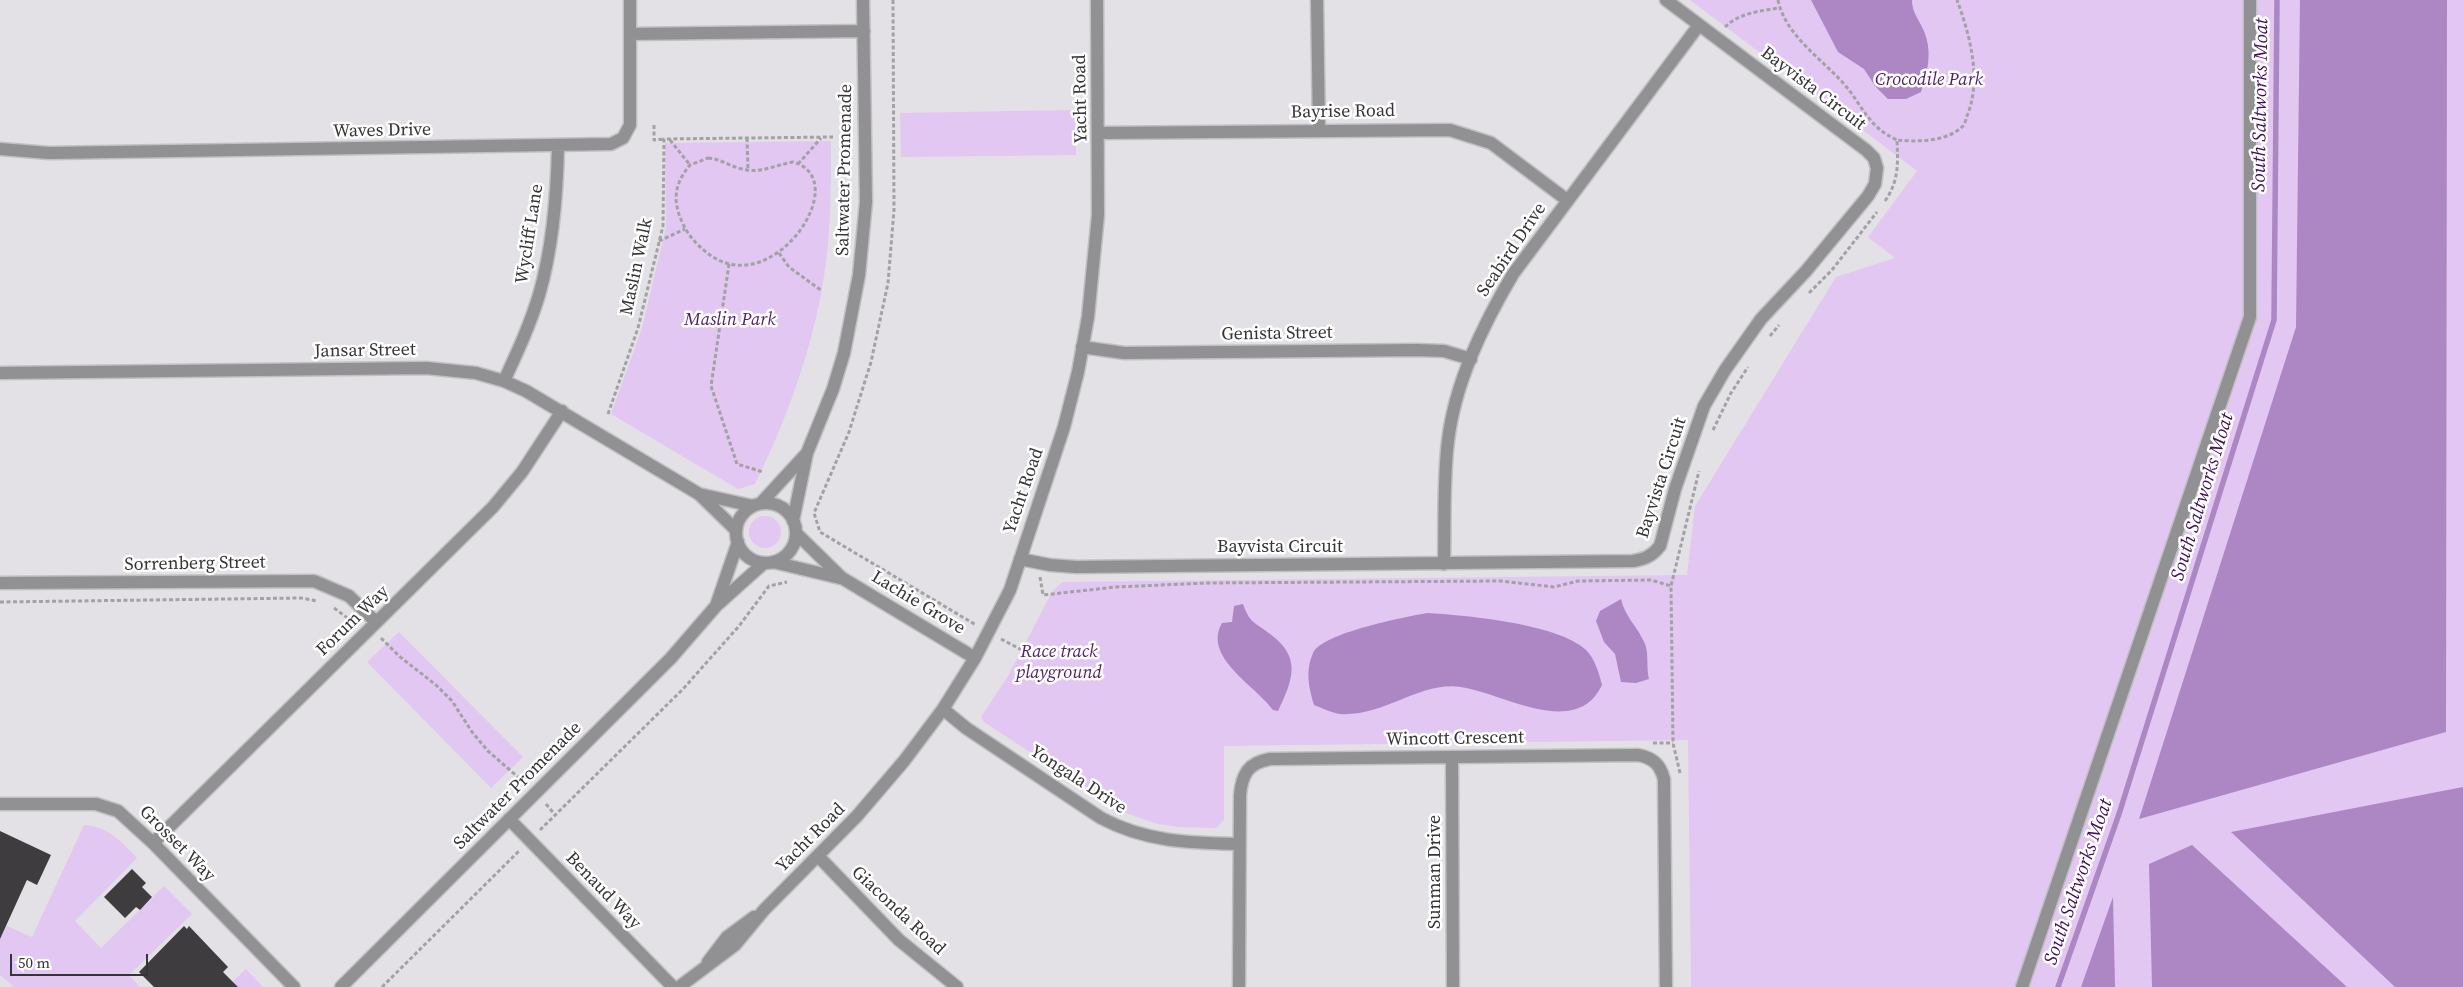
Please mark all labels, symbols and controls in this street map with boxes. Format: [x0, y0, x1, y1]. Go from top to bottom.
water label: South Saltworks Moat [2248, 18, 2274, 192]
street label: Bayvista Circuit [1756, 43, 1870, 135]
street label: Yacht Road [1069, 54, 1093, 144]
park label: Crocodile Park [1875, 69, 1983, 91]
street label: Saltwater Promenade [833, 84, 857, 256]
street label: Bayrise Road [1291, 100, 1395, 124]
street label: Waves Drive [333, 119, 431, 143]
street label: Wycliff Lane [511, 183, 549, 285]
street label: Seabird Drive [1473, 199, 1551, 301]
street label: Maslin Walk [616, 216, 658, 318]
park label: Maslin Park [684, 309, 776, 331]
street label: Genista Street [1221, 322, 1333, 346]
street label: Jansar Street [314, 339, 416, 363]
water label: South Saltworks Moat [2167, 411, 2239, 583]
street label: Bayvista Circuit [1632, 415, 1692, 541]
street label: Yacht Road [999, 445, 1049, 537]
street label: Bayvista Circuit [1217, 536, 1343, 558]
street label: Sorrenberg Street [124, 552, 266, 576]
street label: Lachie Grove [867, 567, 969, 639]
street label: Forum Way [312, 581, 394, 661]
park label: Race track playground [1016, 641, 1102, 684]
street label: Saltwater Promenade [450, 718, 586, 854]
street label: Wincott Crescent [1386, 727, 1524, 751]
street label: Yongala Drive [1026, 741, 1130, 819]
water label: South Saltworks Moat [2040, 796, 2118, 968]
street label: Yacht Road [772, 799, 850, 877]
street label: Grosset Way [134, 801, 220, 887]
street label: Sunman Drive [1424, 815, 1446, 929]
street label: Benaud Way [561, 848, 645, 934]
street label: Giaconda Road [847, 862, 949, 960]
scale bar [12, 944, 150, 976]
text: 50 m [18, 952, 50, 973]

